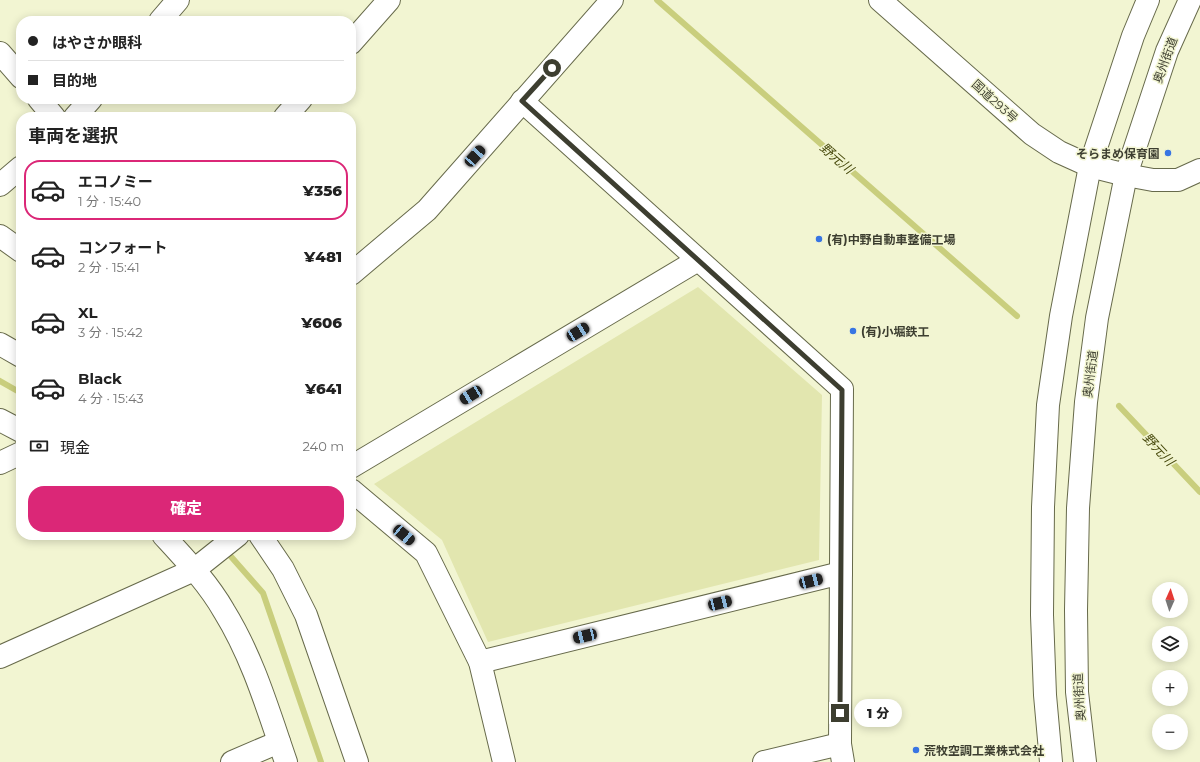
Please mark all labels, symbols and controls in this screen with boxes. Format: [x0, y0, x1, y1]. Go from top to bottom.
text: はやさか眼科 [52, 33, 142, 52]
street label: 奥州街道 [1150, 35, 1180, 85]
route start [543, 59, 561, 77]
text: 目的地 [52, 71, 97, 90]
street label: 国道293号 [969, 76, 1021, 126]
text: 車両を選択 [28, 125, 118, 147]
water label: 野元川 [817, 139, 858, 178]
car [463, 143, 487, 169]
place label: そらまめ保育園 [1076, 146, 1160, 161]
marker: そらまめ保育園 [1163, 148, 1173, 158]
icon: car [30, 172, 66, 208]
text: エコノミー [78, 172, 153, 191]
text: ¥356 [303, 181, 342, 200]
text: 1 分 · 15:40 [78, 193, 141, 209]
place label: (有)中野自動車整備工場 [827, 232, 956, 247]
marker: (有)中野自動車整備工場 [814, 234, 824, 244]
icon: car [30, 238, 66, 274]
text: コンフォート [78, 238, 168, 257]
text: ¥481 [304, 247, 342, 266]
text: 2 分 · 15:41 [78, 259, 140, 275]
text: XL [78, 303, 97, 322]
icon: car [30, 304, 66, 340]
text: ¥606 [301, 313, 342, 332]
car [565, 321, 591, 343]
text: 3 分 · 15:42 [78, 324, 143, 340]
place label: (有)小堀鉄工 [861, 324, 930, 339]
marker: (有)小堀鉄工 [848, 326, 858, 336]
street label: 奥州街道 [1080, 349, 1100, 399]
text: Black [78, 369, 122, 388]
icon: car [30, 370, 66, 406]
text: ¥641 [305, 379, 342, 398]
car [458, 384, 484, 406]
text: 4 分 · 15:43 [78, 390, 144, 406]
water label: 野元川 [1140, 429, 1180, 470]
icon: cash [28, 435, 50, 457]
text: 現金 [60, 438, 90, 457]
text: 240 m [303, 438, 344, 454]
button: 確定 [28, 486, 344, 532]
car [391, 523, 417, 547]
car [798, 572, 824, 590]
north arrow [1152, 582, 1188, 618]
map controls [1152, 582, 1188, 750]
car [707, 594, 733, 612]
button: layers [1152, 626, 1188, 662]
car [572, 627, 598, 645]
button: + [1152, 670, 1188, 706]
street label: 奥州街道 [1070, 673, 1088, 721]
callout: 1 分 [854, 699, 902, 727]
route end [831, 704, 849, 722]
text: 1 分 [867, 705, 889, 721]
button: − [1152, 714, 1188, 750]
place label: 荒牧空調工業株式会社 [924, 743, 1044, 758]
marker: 荒牧空調工業株式会社 [911, 745, 921, 755]

